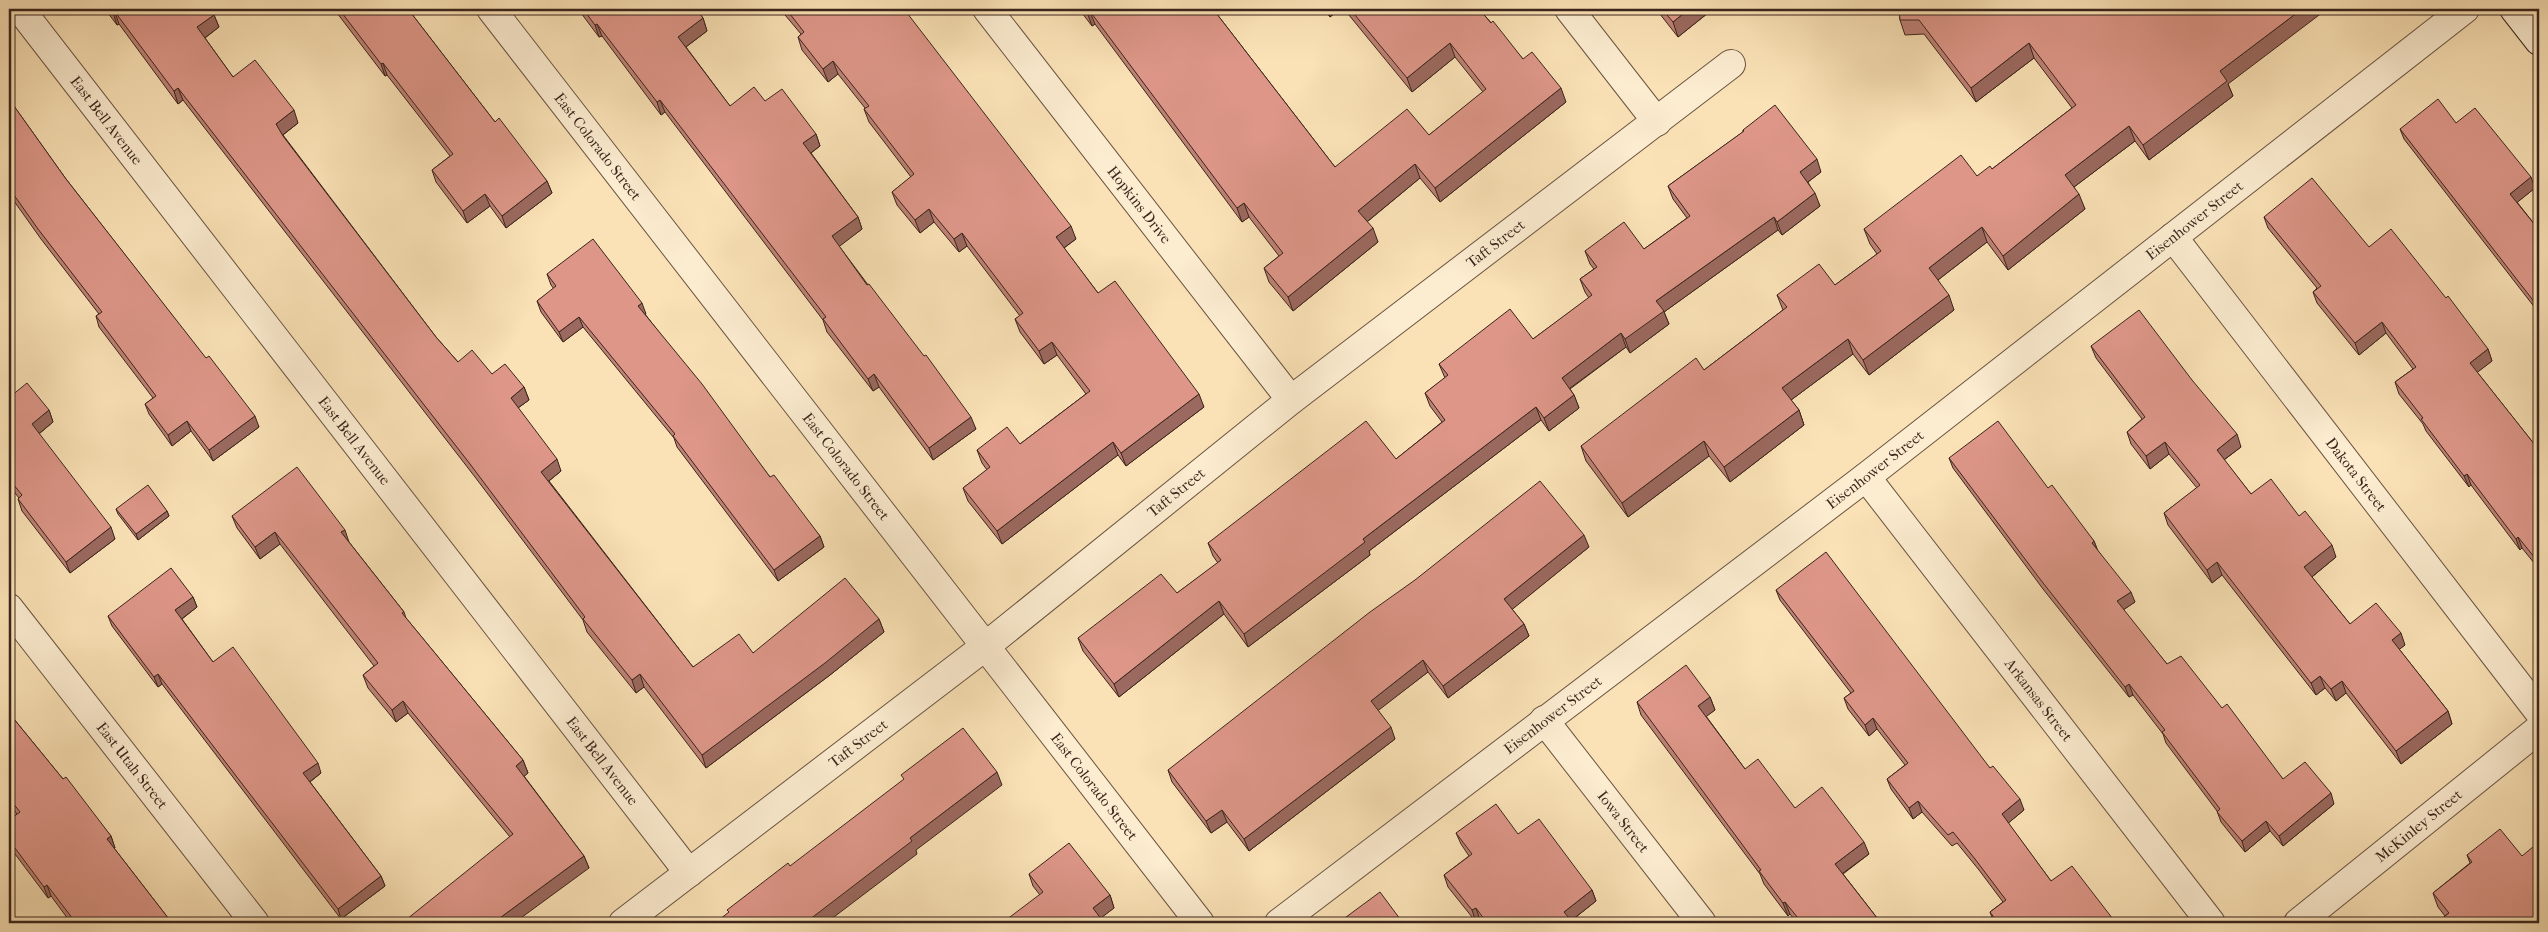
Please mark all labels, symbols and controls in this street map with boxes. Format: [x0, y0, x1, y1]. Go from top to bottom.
street label: East Bell Avenue [66, 73, 147, 169]
street label: East Colorado Street [550, 89, 645, 204]
street label: Hopkins Drive [1103, 162, 1175, 248]
street label: Eisenhower Street [2142, 176, 2247, 264]
street label: Taft Street [1463, 215, 1529, 272]
street label: East Bell Avenue [314, 393, 395, 489]
street label: East Colorado Street [799, 409, 894, 524]
street label: Eisenhower Street [1823, 426, 1928, 513]
street label: Dakota Street [2322, 434, 2391, 516]
street label: Taft Street [1144, 463, 1209, 521]
street label: Arkansas Street [2000, 654, 2077, 746]
street label: Eisenhower Street [1500, 671, 1606, 758]
street label: East Bell Avenue [562, 713, 643, 809]
street label: Taft Street [825, 715, 892, 771]
street label: East Utah Street [93, 719, 172, 813]
street label: East Colorado Street [1047, 729, 1142, 844]
street label: McKinley Street [2372, 785, 2466, 866]
street label: Iowa Street [1593, 787, 1653, 857]

